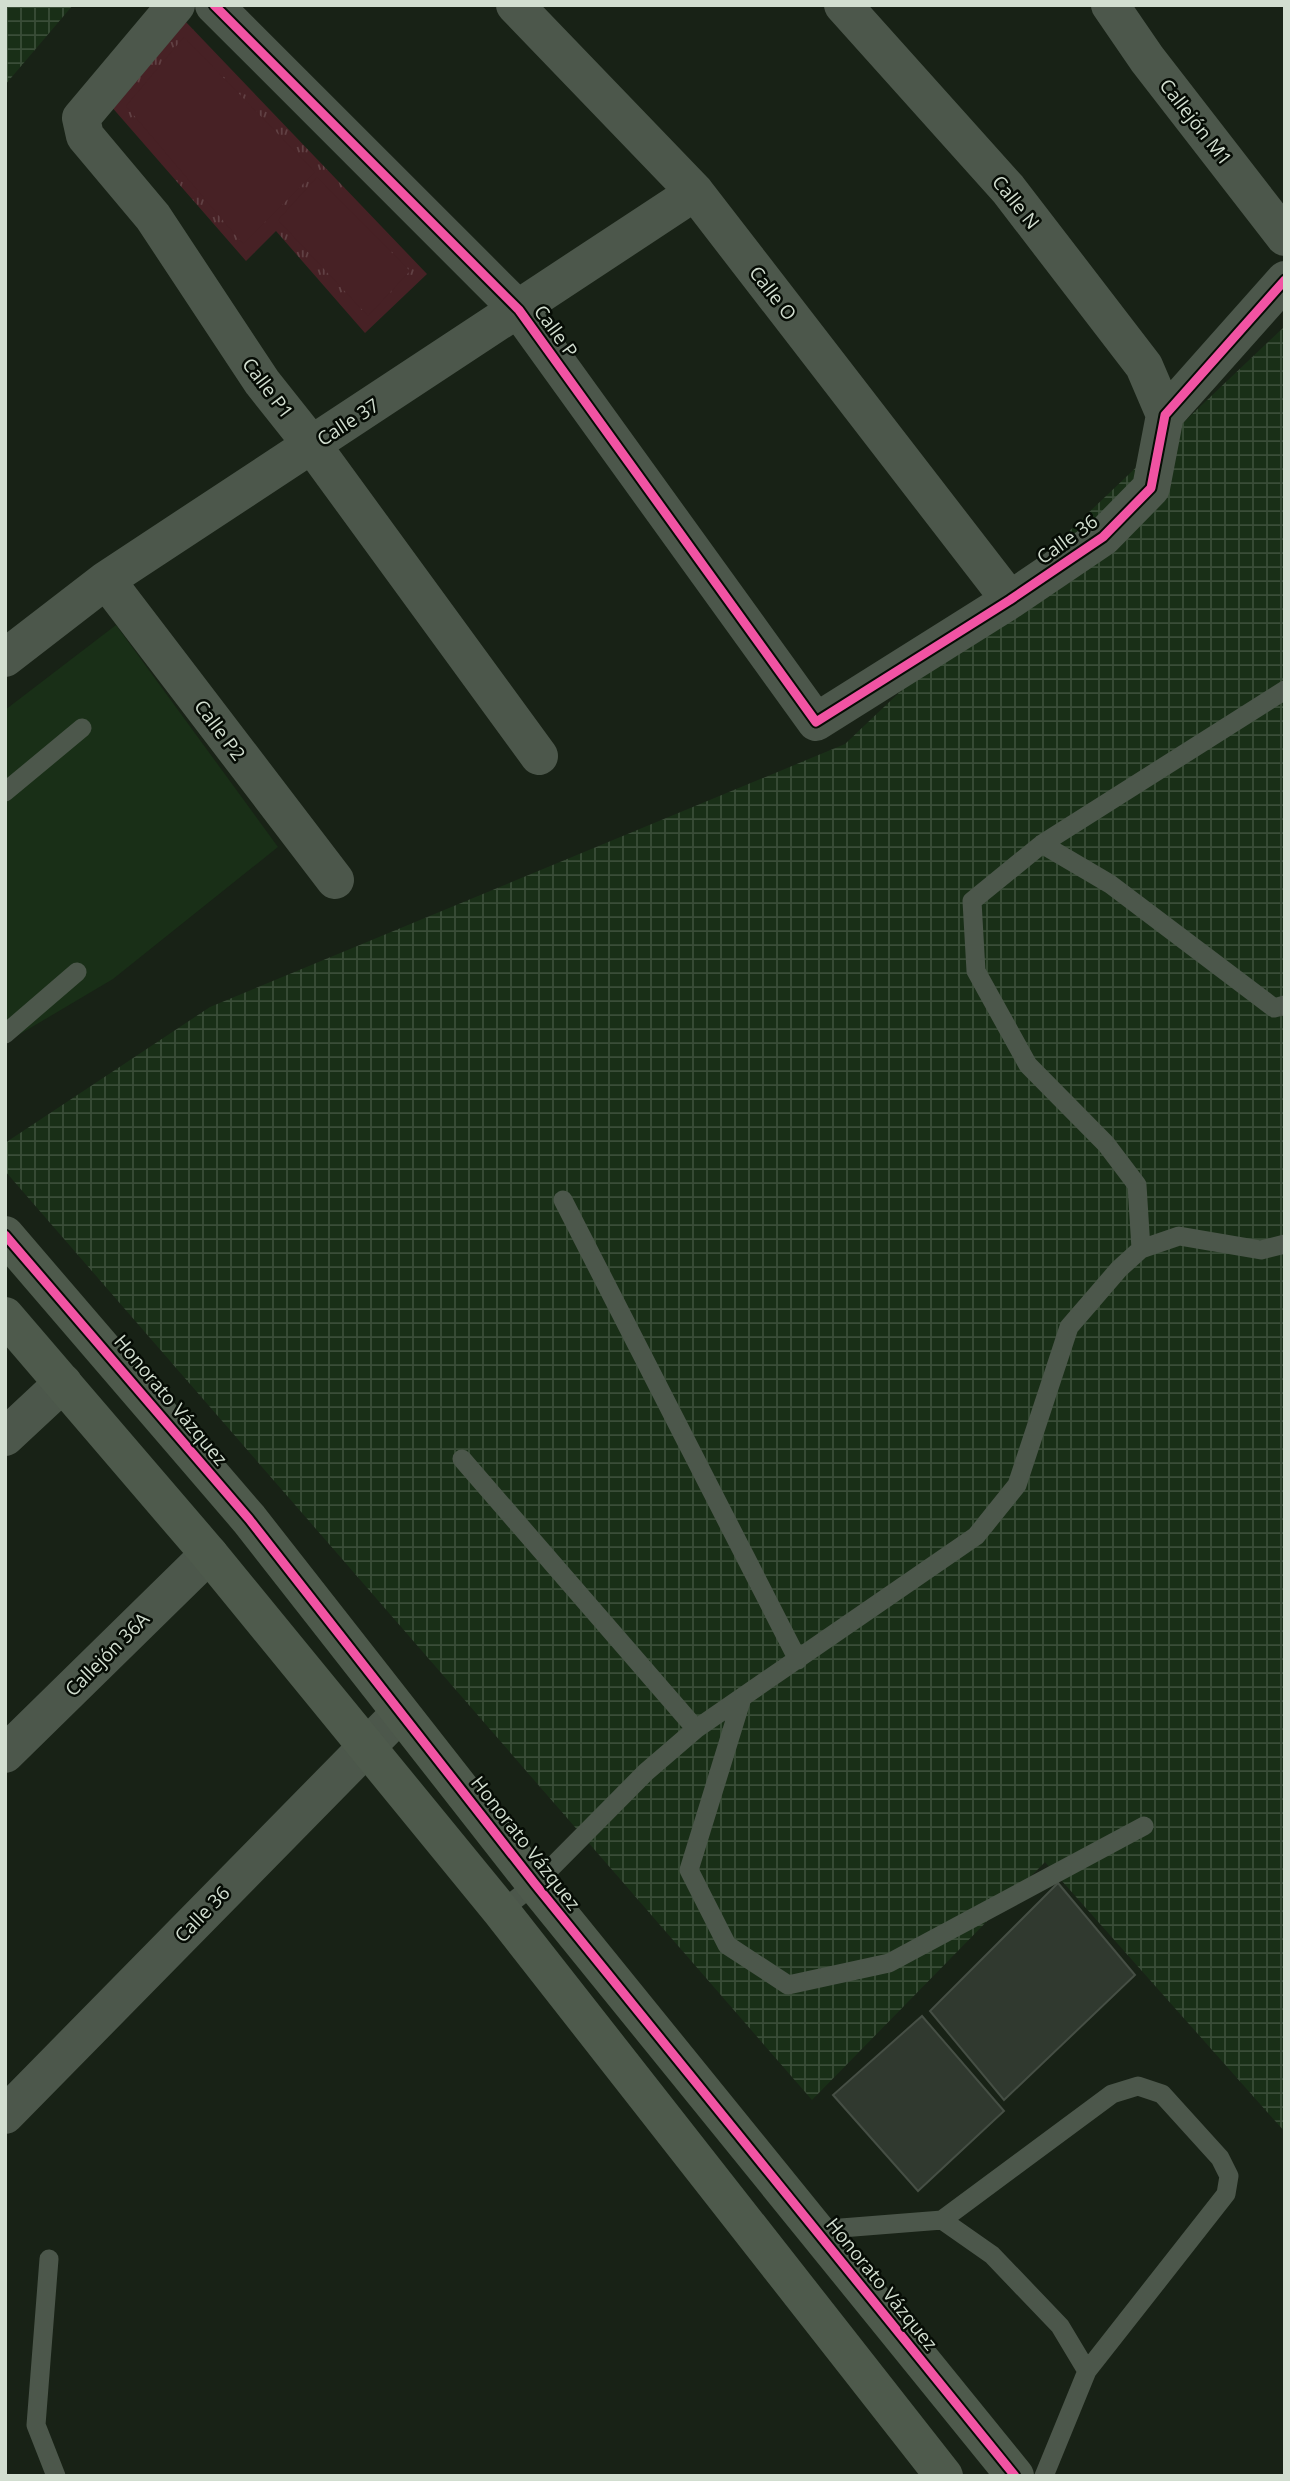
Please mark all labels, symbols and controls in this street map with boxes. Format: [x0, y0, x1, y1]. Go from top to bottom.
street label: Callejón M1 [1154, 73, 1238, 171]
street label: Calle N [986, 170, 1046, 234]
street label: Calle O [744, 260, 802, 326]
street label: Calle P [528, 299, 584, 363]
street label: Calle P1 [237, 352, 299, 424]
street label: Calle 37 [312, 392, 384, 452]
street label: Calle 36 [1031, 508, 1103, 570]
street label: Calle P2 [189, 694, 251, 766]
street label: Honorato Vázquez [108, 1329, 234, 1471]
street label: Callejón 36A [59, 1606, 155, 1702]
street label: Honorato Vázquez [465, 1771, 587, 1916]
street label: Calle 36 [169, 1880, 235, 1948]
street label: Honorato Vázquez [820, 2212, 944, 2356]

